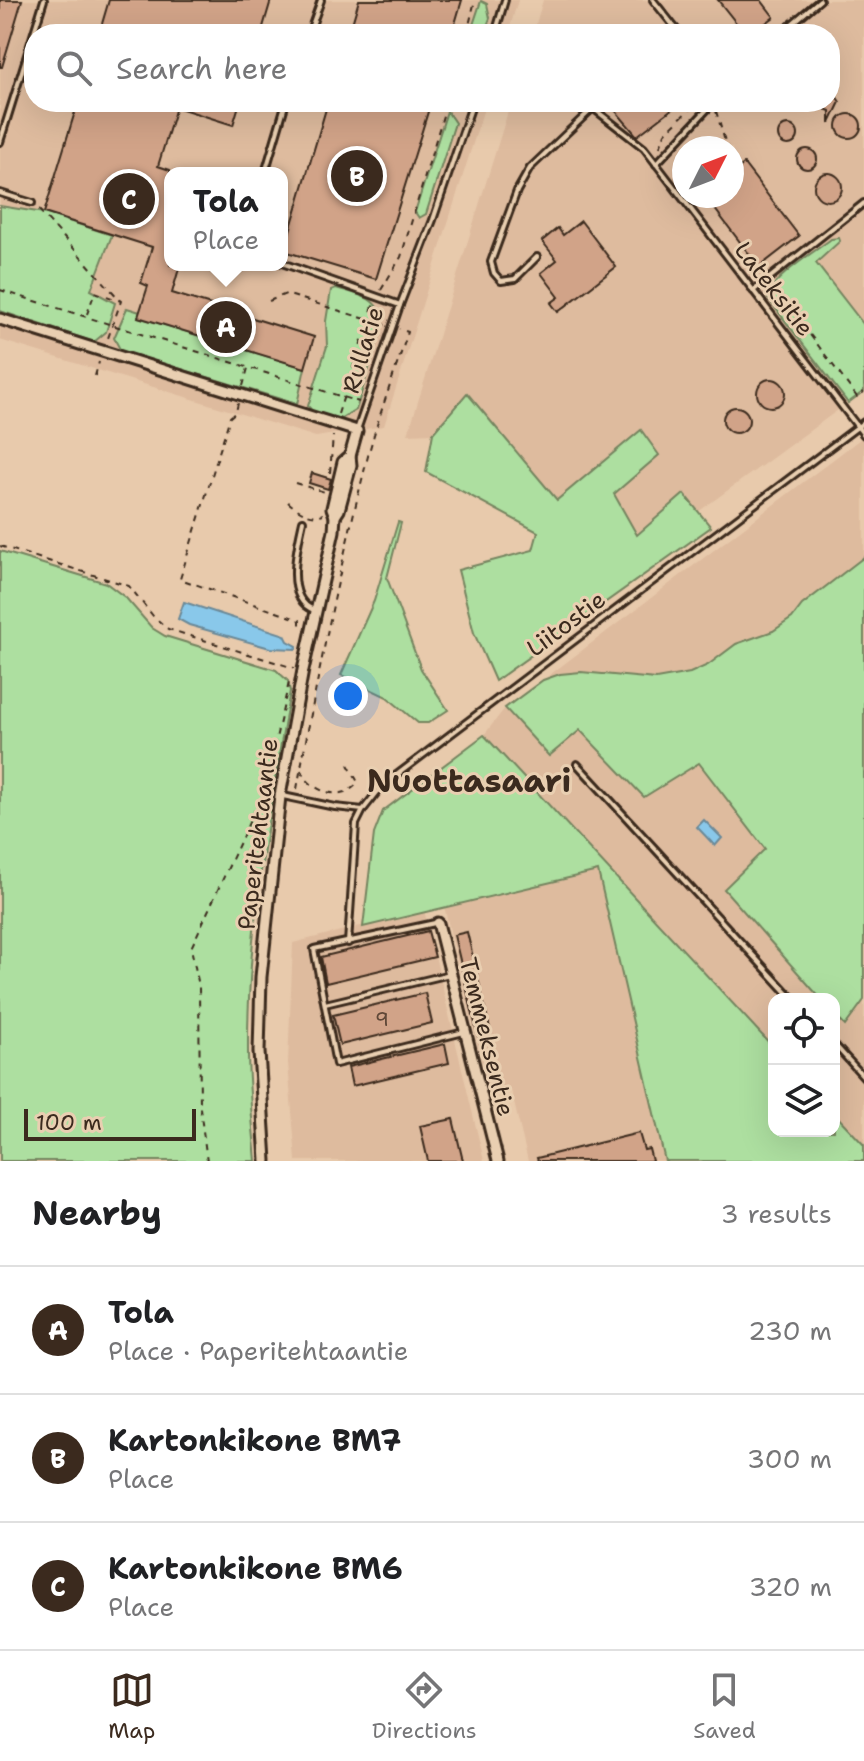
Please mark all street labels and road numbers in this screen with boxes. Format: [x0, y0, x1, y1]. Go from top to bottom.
street label: Lateksitie [727, 235, 821, 343]
street label: Rullatie [335, 303, 391, 397]
street label: Liitostie [520, 584, 612, 664]
street label: Paperitehtaantie [230, 736, 286, 932]
street label: Temmeksentie [452, 954, 522, 1120]

